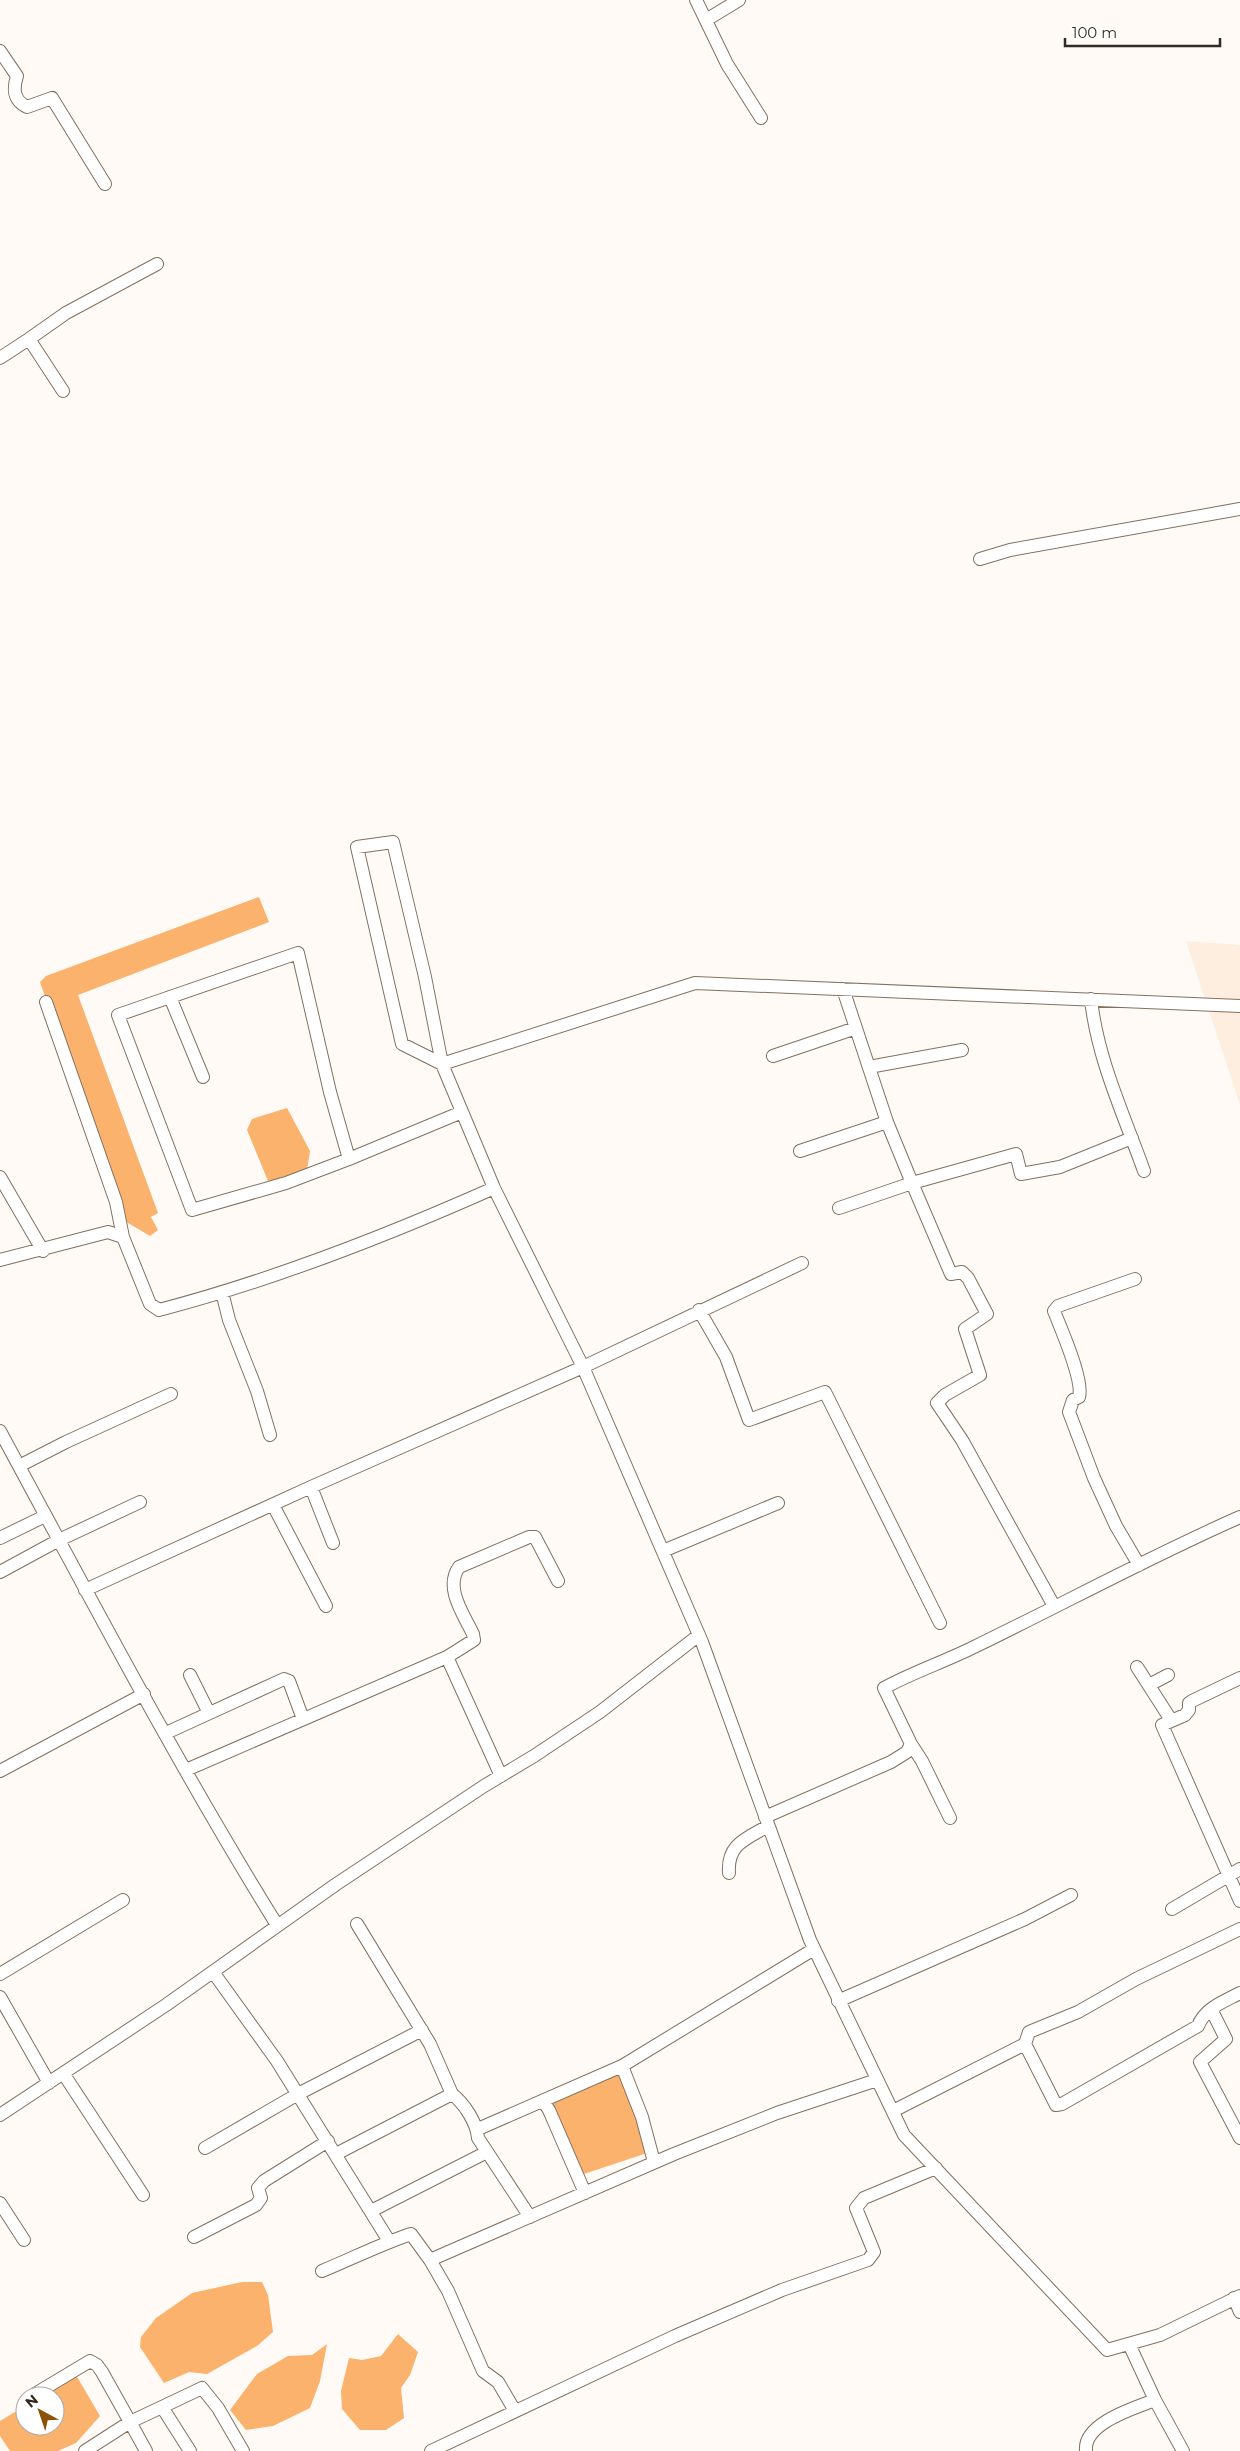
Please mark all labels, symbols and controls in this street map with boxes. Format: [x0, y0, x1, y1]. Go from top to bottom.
scale bar [1065, 15, 1220, 47]
text: 100 m [1072, 23, 1117, 42]
north arrow [15, 2386, 65, 2436]
text: N [22, 2391, 42, 2412]

